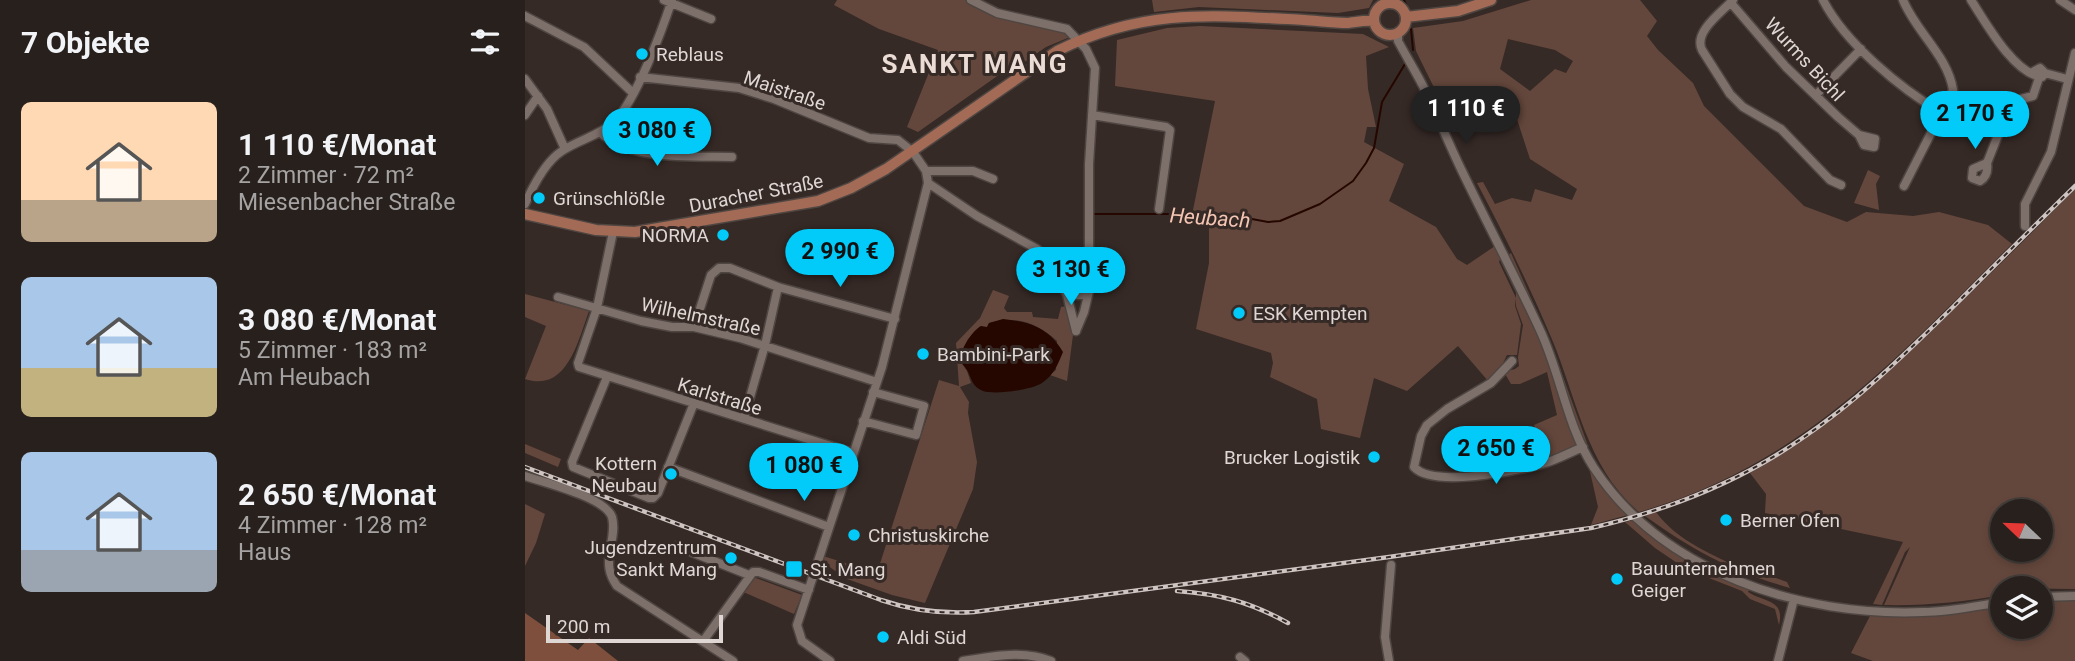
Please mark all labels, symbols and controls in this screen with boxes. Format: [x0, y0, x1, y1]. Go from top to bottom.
street label: Wurms Bichl [1760, 13, 1849, 106]
icon: filters [466, 23, 504, 61]
text: 7 Objekte [21, 25, 150, 60]
place label: Reblaus [656, 43, 724, 66]
marker: Reblaus [634, 46, 650, 62]
district label: SANKT MANG [882, 49, 1068, 79]
street label: Maistraße [741, 66, 829, 115]
pin: 1 110 € [1401, 86, 1531, 146]
pin: 2 170 € [1910, 92, 2040, 151]
text: 1 110 € [1427, 95, 1505, 122]
text: 2 170 € [1936, 100, 2014, 127]
pin: 3 080 € [592, 108, 722, 168]
text: 3 080 € [618, 117, 696, 144]
text: 1 110 €/Monat [238, 127, 436, 162]
icon: home [77, 130, 161, 214]
text: 2 Zimmer · 72 m² [238, 162, 414, 189]
street label: Duracher Straße [687, 169, 825, 218]
place label: Grünschlößle [553, 187, 665, 210]
text: Miesenbacher Straße [238, 189, 455, 216]
marker: Grünschlößle [531, 190, 547, 206]
water label: Heubach [1169, 203, 1251, 233]
place label: NORMA [642, 224, 710, 247]
marker: NORMA [715, 227, 731, 243]
pin: 2 990 € [775, 230, 905, 289]
text: 2 990 € [801, 238, 879, 265]
pin: 3 130 € [1006, 247, 1136, 307]
text: 3 130 € [1032, 256, 1110, 283]
street label: Wilhelmstraße [639, 293, 763, 340]
text: 3 080 €/Monat [238, 302, 436, 337]
place label: ESK Kempten [1253, 302, 1368, 325]
icon: home [77, 305, 161, 389]
marker: ESK Kempten [1231, 305, 1247, 321]
text: 5 Zimmer · 183 m² [238, 337, 427, 364]
place label: Bambini-Park [937, 343, 1050, 366]
marker: Bambini-Park [915, 346, 931, 362]
text: Am Heubach [238, 364, 370, 391]
street label: Karlstraße [675, 373, 765, 420]
pin: 2 650 € [1431, 426, 1561, 486]
text: 2 650 € [1457, 435, 1535, 462]
pin: 1 080 € [739, 444, 869, 503]
place label: Brucker Logistik [1224, 446, 1360, 469]
marker: Brucker Logistik [1366, 449, 1382, 465]
place label: Kottern Neubau [591, 452, 657, 497]
text: 1 080 € [765, 452, 843, 479]
marker: Kottern Neubau [663, 466, 679, 482]
text: 2 650 €/Monat [238, 477, 436, 512]
icon: home [77, 480, 161, 564]
north arrow [1990, 499, 2053, 562]
map controls [1990, 499, 2053, 639]
place label: Berner Ofen [1740, 509, 1840, 532]
text: 4 Zimmer · 128 m² [238, 512, 427, 539]
marker: Berner Ofen [1718, 512, 1734, 528]
place label: Christuskirche [868, 524, 989, 547]
marker: Christuskirche [846, 527, 862, 543]
place label: Jugendzentrum Sankt Mang [584, 536, 717, 581]
text: Haus [238, 539, 291, 566]
marker: Jugendzentrum Sankt Mang [723, 550, 739, 566]
place label: Bauunternehmen Geiger [1631, 557, 1776, 602]
place label: St. Mang [810, 558, 885, 581]
marker: St. Mang [784, 559, 804, 579]
marker: Bauunternehmen Geiger [1609, 571, 1625, 587]
button: layers [1990, 576, 2053, 639]
scale bar [546, 612, 723, 644]
text: 200 m [557, 615, 610, 638]
place label: Aldi Süd [897, 626, 967, 649]
marker: Aldi Süd [875, 629, 891, 645]

